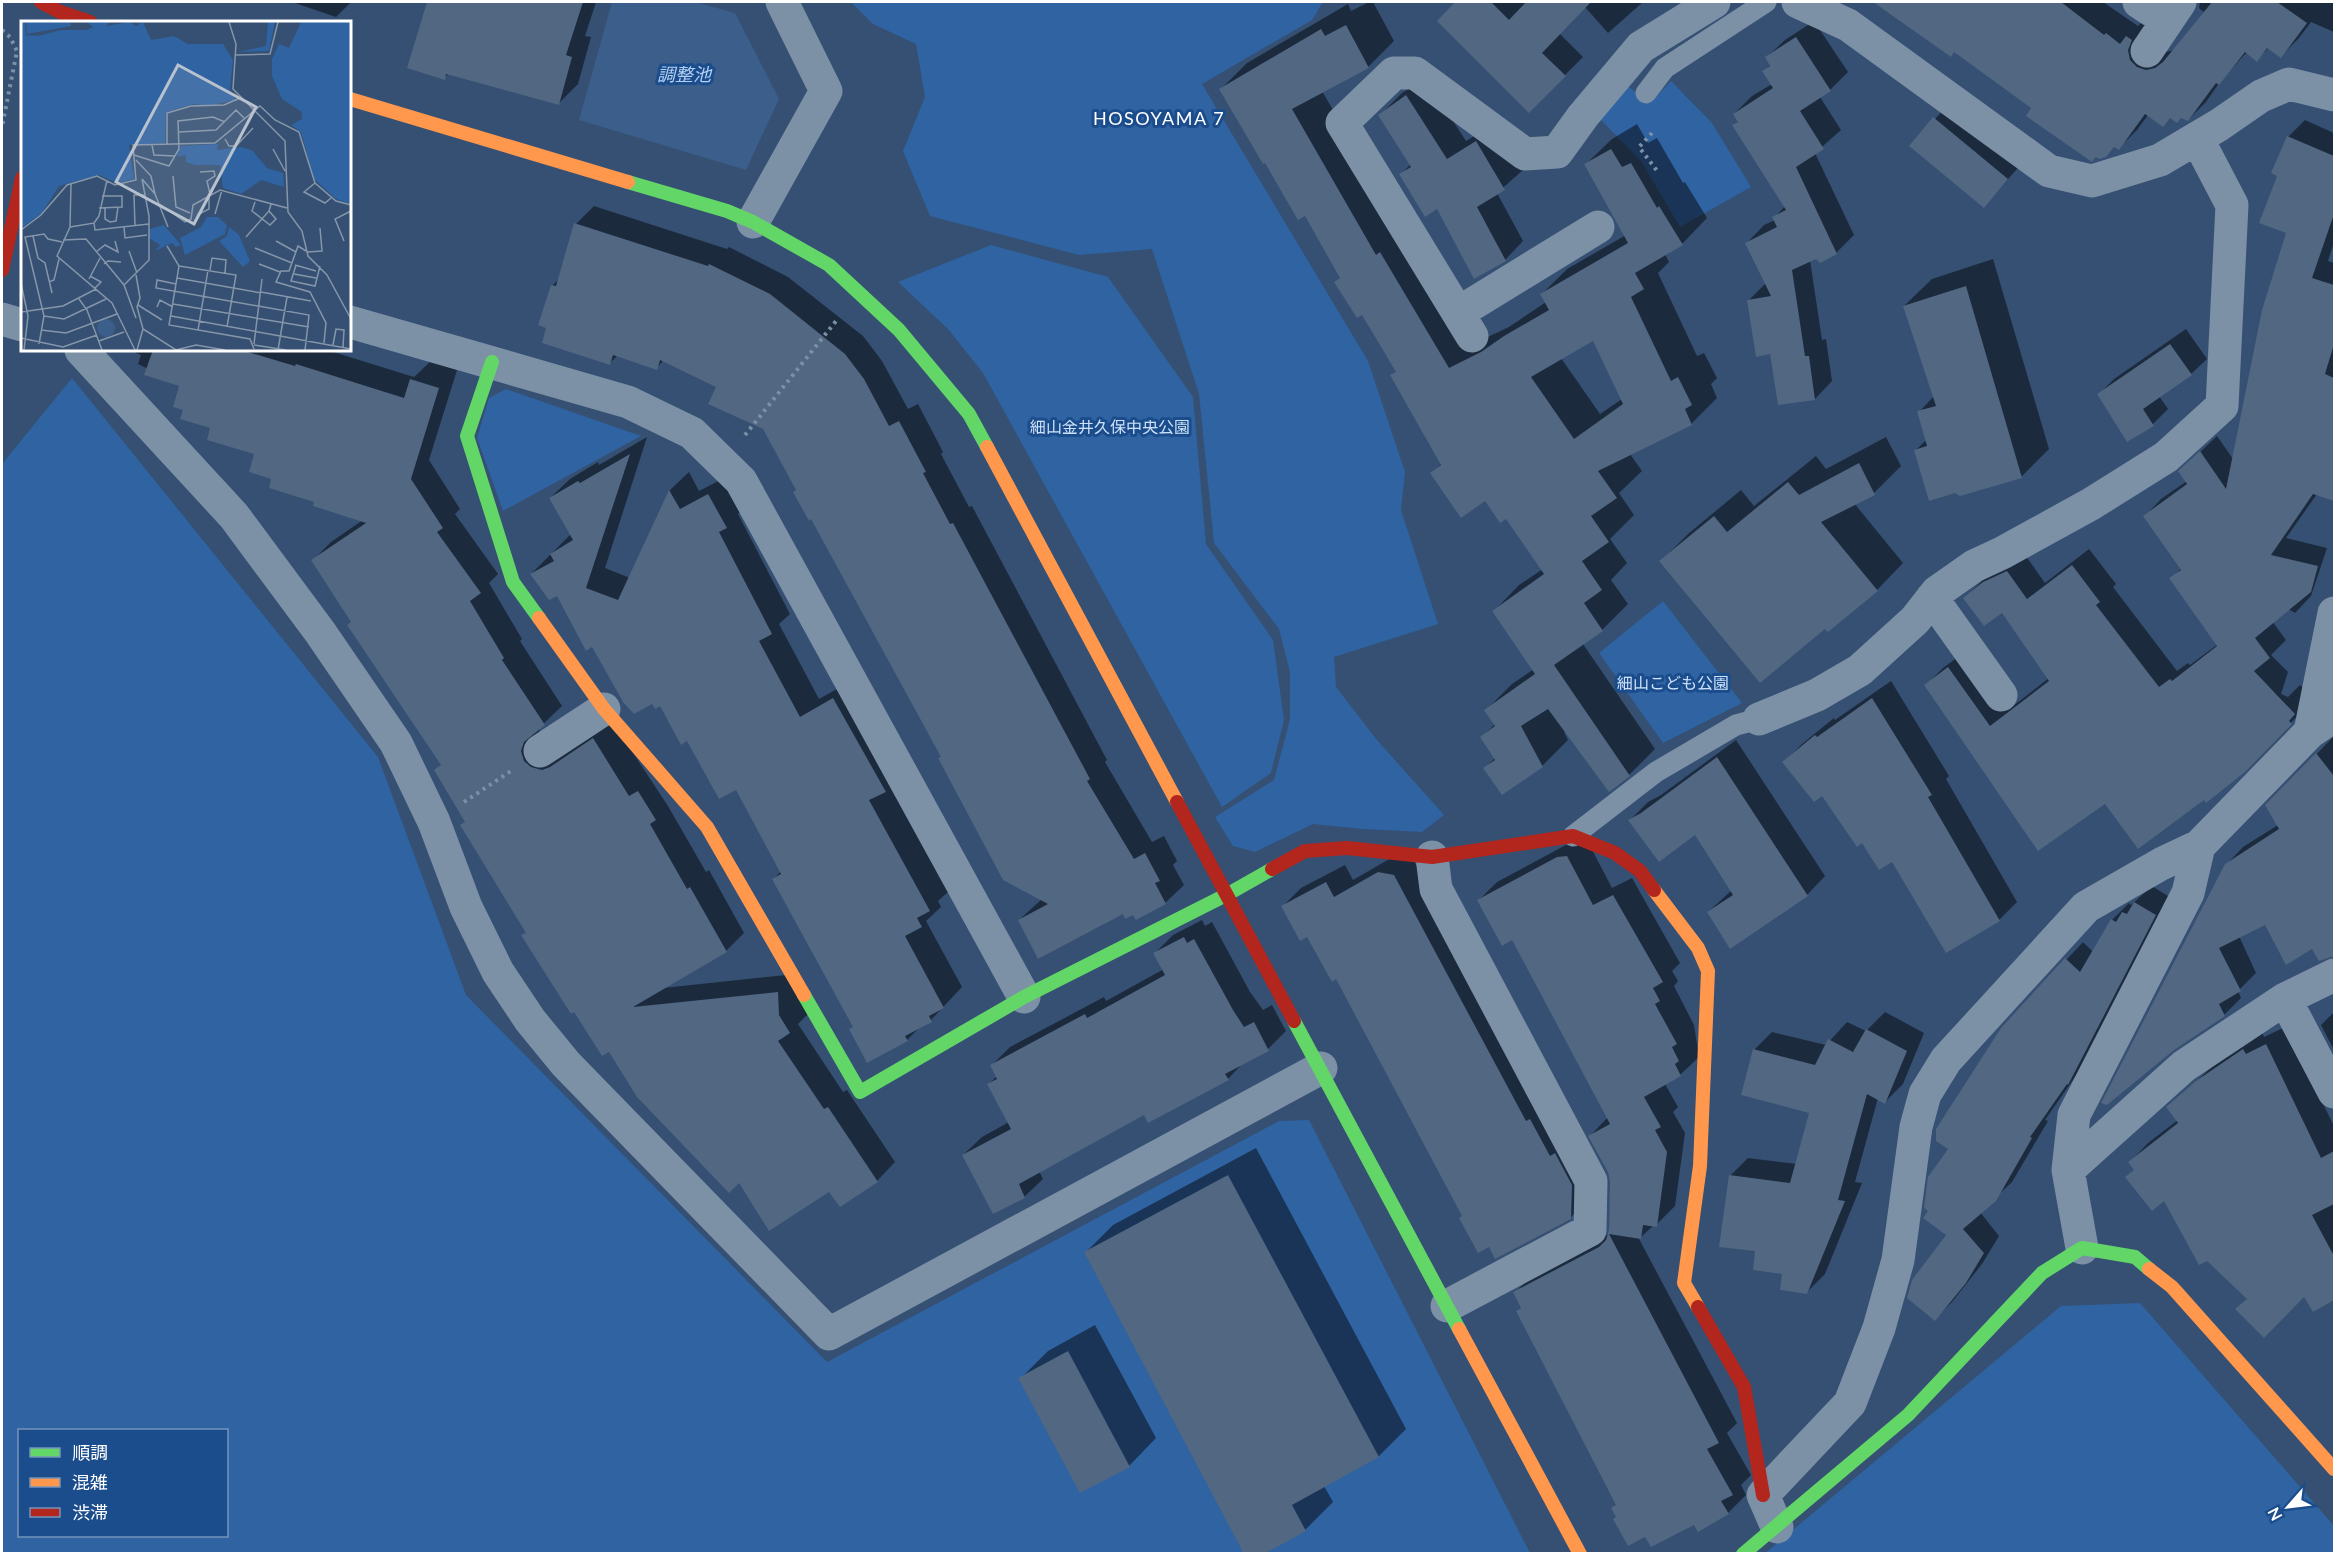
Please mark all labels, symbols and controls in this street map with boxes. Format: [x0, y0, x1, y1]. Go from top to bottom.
inset map [21, 21, 351, 351]
water label: 調整池 [657, 63, 713, 85]
district label: HOSOYAMA 7 [1093, 107, 1225, 129]
park label: 細山金井久保中央公園 [1030, 417, 1190, 436]
park label: 細山こども公園 [1617, 673, 1729, 692]
legend [18, 1429, 228, 1537]
text: 順調 [72, 1441, 108, 1463]
text: 混雑 [72, 1471, 108, 1493]
north arrow [2258, 1477, 2318, 1537]
text: 渋滞 [72, 1501, 108, 1523]
text: N [2263, 1504, 2286, 1524]

